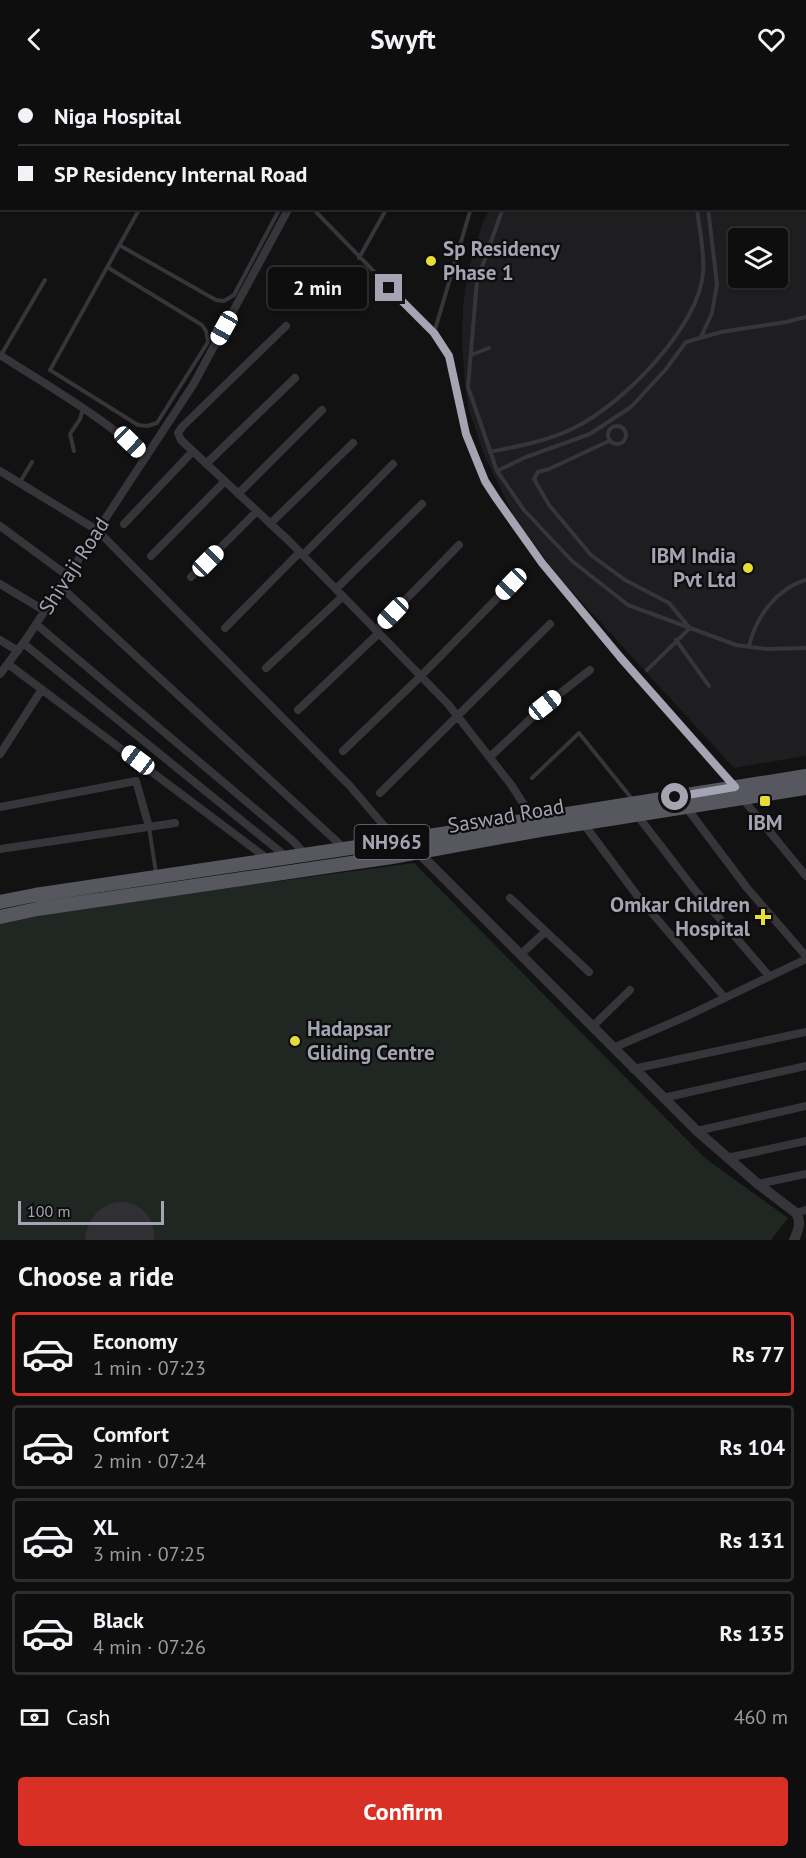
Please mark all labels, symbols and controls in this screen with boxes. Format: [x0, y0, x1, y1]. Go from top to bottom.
text: Swyft [370, 22, 436, 56]
icon: back [18, 23, 51, 56]
icon: heart [755, 23, 788, 56]
text: Niga Hospital [54, 102, 181, 130]
text: SP Residency Internal Road [54, 160, 307, 188]
map controls [728, 228, 788, 288]
button: layers [728, 228, 788, 288]
place label: Sp Residency Phase 1 [443, 235, 561, 286]
marker: Sp Residency Phase 1 [424, 254, 438, 268]
callout: 2 min [269, 267, 368, 309]
route end [375, 274, 402, 301]
text: 2 min [293, 275, 342, 301]
car [207, 308, 241, 348]
car [111, 423, 149, 461]
street label: Shivaji Road [32, 512, 115, 619]
car [189, 542, 227, 580]
place label: IBM India Pvt Ltd [651, 542, 736, 593]
marker: IBM India Pvt Ltd [741, 561, 755, 575]
car [492, 565, 530, 603]
car [374, 594, 412, 632]
car [525, 687, 565, 723]
car [118, 742, 158, 778]
route start [661, 783, 688, 810]
street label: Saswad Road [446, 792, 566, 839]
marker: IBM [758, 794, 772, 808]
place label: IBM [747, 809, 783, 836]
road number: NH965 [354, 825, 430, 859]
place label: Omkar Children Hospital [610, 891, 751, 942]
marker: Omkar Children Hospital [754, 908, 772, 926]
place label: Hadapsar Gliding Centre [307, 1015, 435, 1066]
marker: Hadapsar Gliding Centre [288, 1034, 302, 1048]
scale bar [18, 1198, 164, 1226]
text: 100 m [27, 1201, 70, 1221]
text: Choose a ride [18, 1259, 174, 1293]
icon: car [21, 1327, 75, 1381]
text: Economy [93, 1327, 177, 1355]
text: Rs 77 [732, 1340, 785, 1368]
text: 1 min · 07:23 [93, 1355, 206, 1381]
icon: car [21, 1420, 75, 1474]
text: Comfort [93, 1420, 169, 1448]
text: Rs 104 [719, 1433, 785, 1461]
text: 2 min · 07:24 [93, 1448, 206, 1474]
icon: car [21, 1513, 75, 1567]
text: XL [93, 1513, 118, 1541]
text: Rs 131 [719, 1526, 785, 1554]
text: 3 min · 07:25 [93, 1541, 206, 1567]
icon: car [21, 1606, 75, 1660]
text: Black [93, 1606, 144, 1634]
text: Rs 135 [719, 1619, 785, 1647]
text: 4 min · 07:26 [93, 1634, 206, 1660]
icon: cash [18, 1701, 51, 1734]
text: Cash [66, 1703, 110, 1731]
text: 460 m [734, 1704, 788, 1730]
button: Confirm [18, 1777, 788, 1846]

